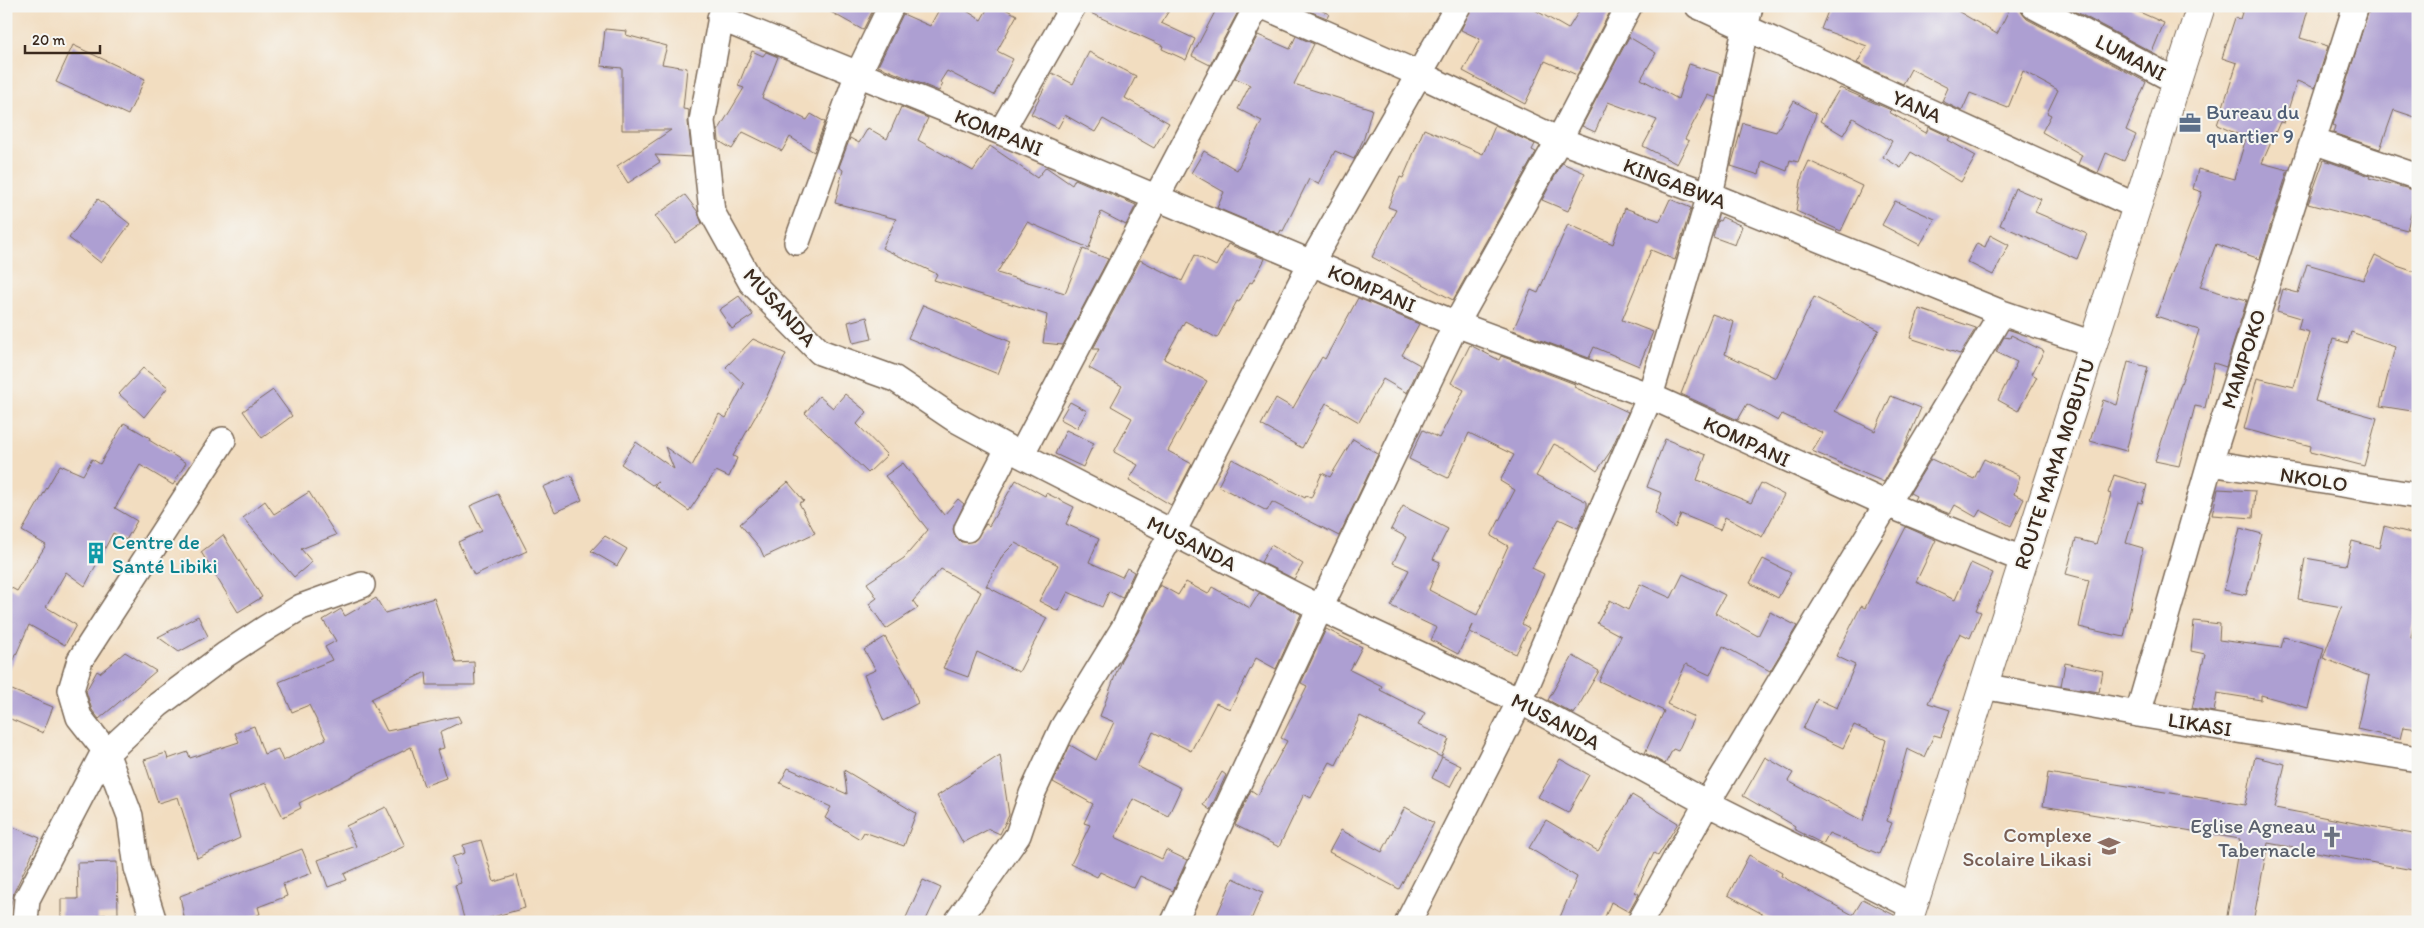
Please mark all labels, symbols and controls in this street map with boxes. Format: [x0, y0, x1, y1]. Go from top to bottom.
scale bar [25, 22, 100, 54]
street label: LUMANI [2091, 28, 2171, 86]
text: 20 m [32, 31, 66, 49]
street label: YANA [1888, 84, 1946, 128]
place label: Bureau du quartier 9 [2206, 99, 2299, 148]
street label: KOMPANI [951, 103, 1047, 161]
office icon: Bureau du quartier 9 [2177, 110, 2203, 136]
street label: KINGABWA [1620, 152, 1731, 214]
street label: KOMPANI [1324, 258, 1420, 318]
street label: MUSANDA [738, 263, 822, 352]
street label: MAMPOKO [2215, 306, 2271, 412]
street label: ROUTE MAMA MOBUTU [2008, 356, 2100, 572]
street label: KOMPANI [1700, 410, 1794, 472]
street label: NKOLO [2278, 461, 2350, 497]
street label: MUSANDA [1143, 510, 1241, 576]
place label: Centre de Santé Libiki [112, 529, 218, 578]
building icon: Centre de Santé Libiki [83, 540, 109, 566]
street label: MUSANDA [1507, 687, 1605, 755]
street label: LIKASI [2166, 707, 2234, 741]
place label: Eglise Agneau Tabernacle [2190, 813, 2316, 862]
place label: Complexe Scolaire Likasi [1962, 822, 2092, 871]
church icon: Eglise Agneau Tabernacle [2319, 824, 2345, 850]
school or university icon: Complexe Scolaire Likasi [2096, 833, 2122, 859]

